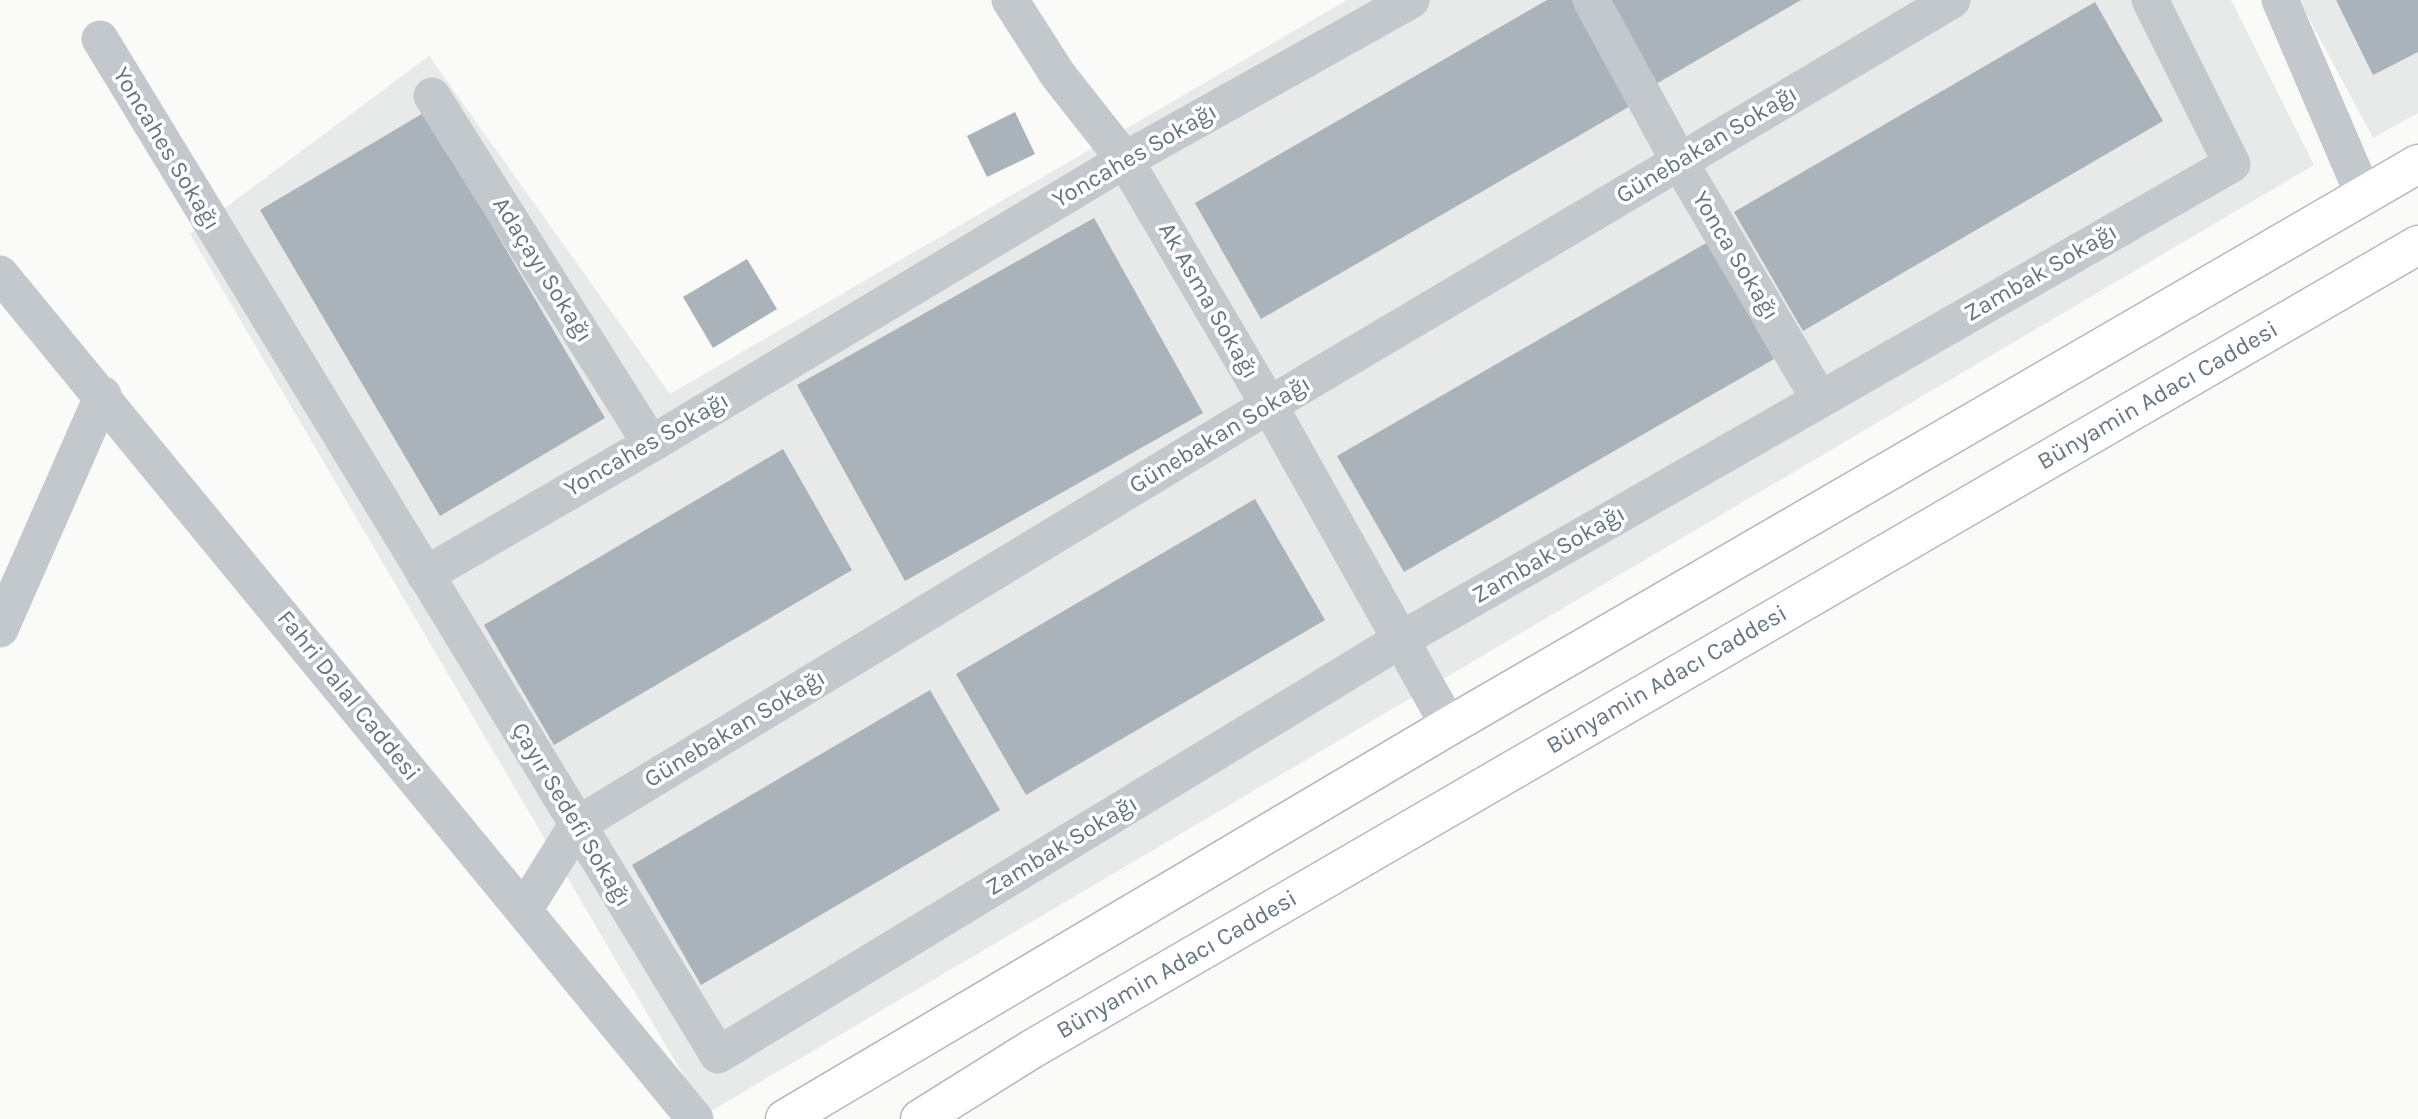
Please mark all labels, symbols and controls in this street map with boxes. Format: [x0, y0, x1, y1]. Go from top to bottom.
street label: Yoncahes Sokağı [106, 62, 226, 236]
street label: Günebakan Sokağı [1611, 80, 1803, 210]
street label: Yoncahes Sokağı [1048, 97, 1222, 215]
street label: Yonca Sokağı [1685, 186, 1785, 326]
street label: Adaçayı Sokağı [486, 192, 598, 348]
street label: Ak Asma Sokağı [1152, 218, 1264, 384]
street label: Zambak Sokağı [1960, 218, 2122, 328]
street label: Bünyamin Adacı Caddesi [2033, 315, 2283, 477]
street label: Günebakan Sokağı [1124, 370, 1316, 500]
street label: Yoncahes Sokağı [560, 386, 734, 504]
street label: Zambak Sokağı [1468, 500, 1630, 610]
street label: Bünyamin Adacı Caddesi [1542, 599, 1792, 761]
street label: Fahri Dalal Caddesi [270, 605, 426, 787]
street label: Günebakan Sokağı [639, 664, 831, 794]
street label: Çayır Sedefi Sokağı [505, 718, 637, 912]
street label: Zambak Sokağı [981, 789, 1143, 903]
street label: Bünyamin Adacı Caddesi [1052, 884, 1302, 1046]

